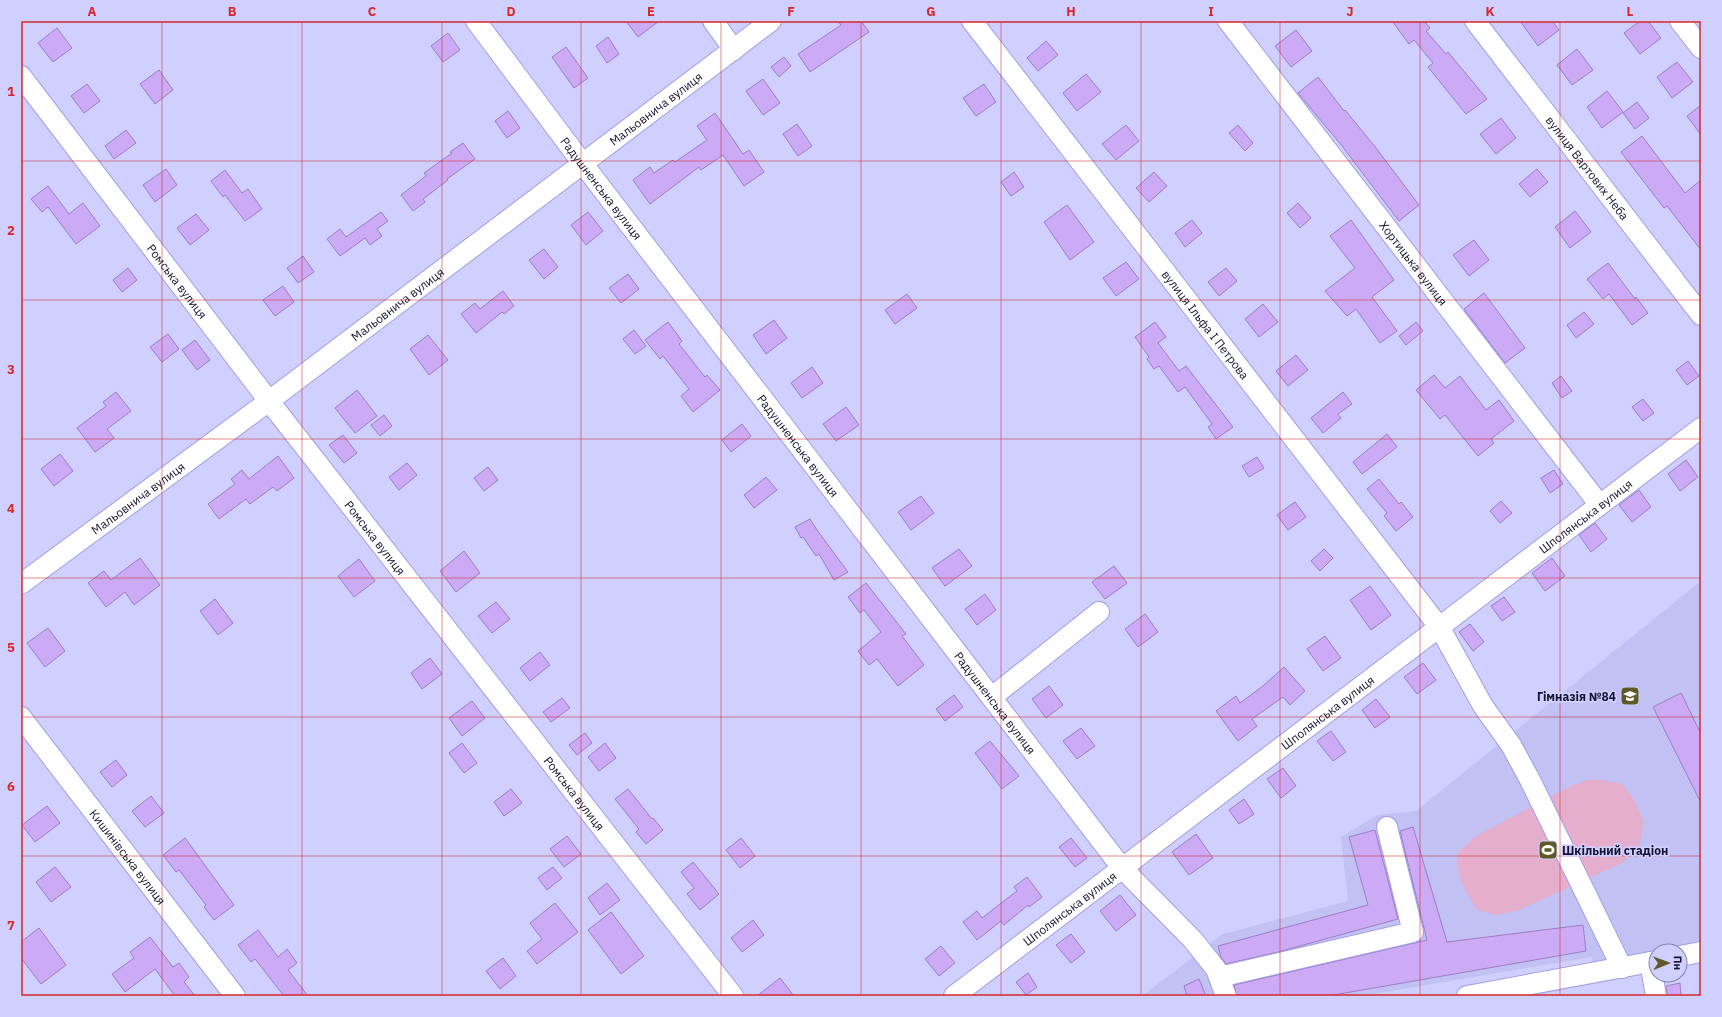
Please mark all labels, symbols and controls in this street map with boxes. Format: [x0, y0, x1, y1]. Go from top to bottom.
text: A [88, 3, 97, 20]
text: B [228, 3, 237, 20]
text: C [368, 3, 377, 20]
text: D [506, 3, 516, 20]
text: E [647, 3, 655, 20]
text: F [787, 3, 795, 20]
text: G [926, 3, 936, 20]
text: H [1066, 3, 1076, 20]
text: I [1208, 3, 1214, 20]
text: J [1346, 3, 1354, 20]
text: K [1485, 3, 1495, 20]
text: L [1627, 3, 1634, 20]
street label: Мальовнича вулиця [606, 68, 705, 148]
text: 1 [7, 83, 15, 100]
street label: вулиця Вартових Неба [1543, 113, 1633, 223]
street label: Радушненська вулиця [558, 134, 645, 242]
street label: Хортицька вулиця [1377, 218, 1451, 308]
text: 2 [7, 222, 15, 239]
street label: Ромська вулиця [144, 241, 211, 321]
street label: Мальовнича вулиця [348, 264, 447, 344]
street label: вулиця Ільфа І Петрова [1159, 267, 1253, 382]
text: 3 [7, 361, 15, 378]
street label: Радушненська вулиця [754, 391, 842, 500]
street label: Мальовнича вулиця [88, 458, 187, 537]
street label: Шполянська вулиця [1536, 476, 1635, 556]
street label: Ромська вулиця [342, 497, 409, 578]
text: 4 [7, 500, 15, 517]
text: 5 [7, 639, 15, 656]
street label: Радушненська вулиця [951, 648, 1039, 757]
street label: Шполянська вулиця [1278, 672, 1377, 752]
school or university icon: Гімназія №84 [1619, 685, 1641, 707]
place label: Гімназія №84 [1537, 689, 1616, 704]
street label: Ромська вулиця [541, 753, 608, 833]
text: 6 [7, 778, 15, 795]
street label: Кишинівська вулиця [87, 806, 169, 907]
sports icon: Шкільний стадіон [1537, 839, 1559, 861]
place label: Шкільний стадіон [1562, 843, 1668, 858]
street label: Шполянська вулиця [1020, 868, 1119, 948]
text: 7 [7, 917, 15, 934]
north arrow [1648, 943, 1688, 983]
text: Пн [1671, 955, 1685, 970]

